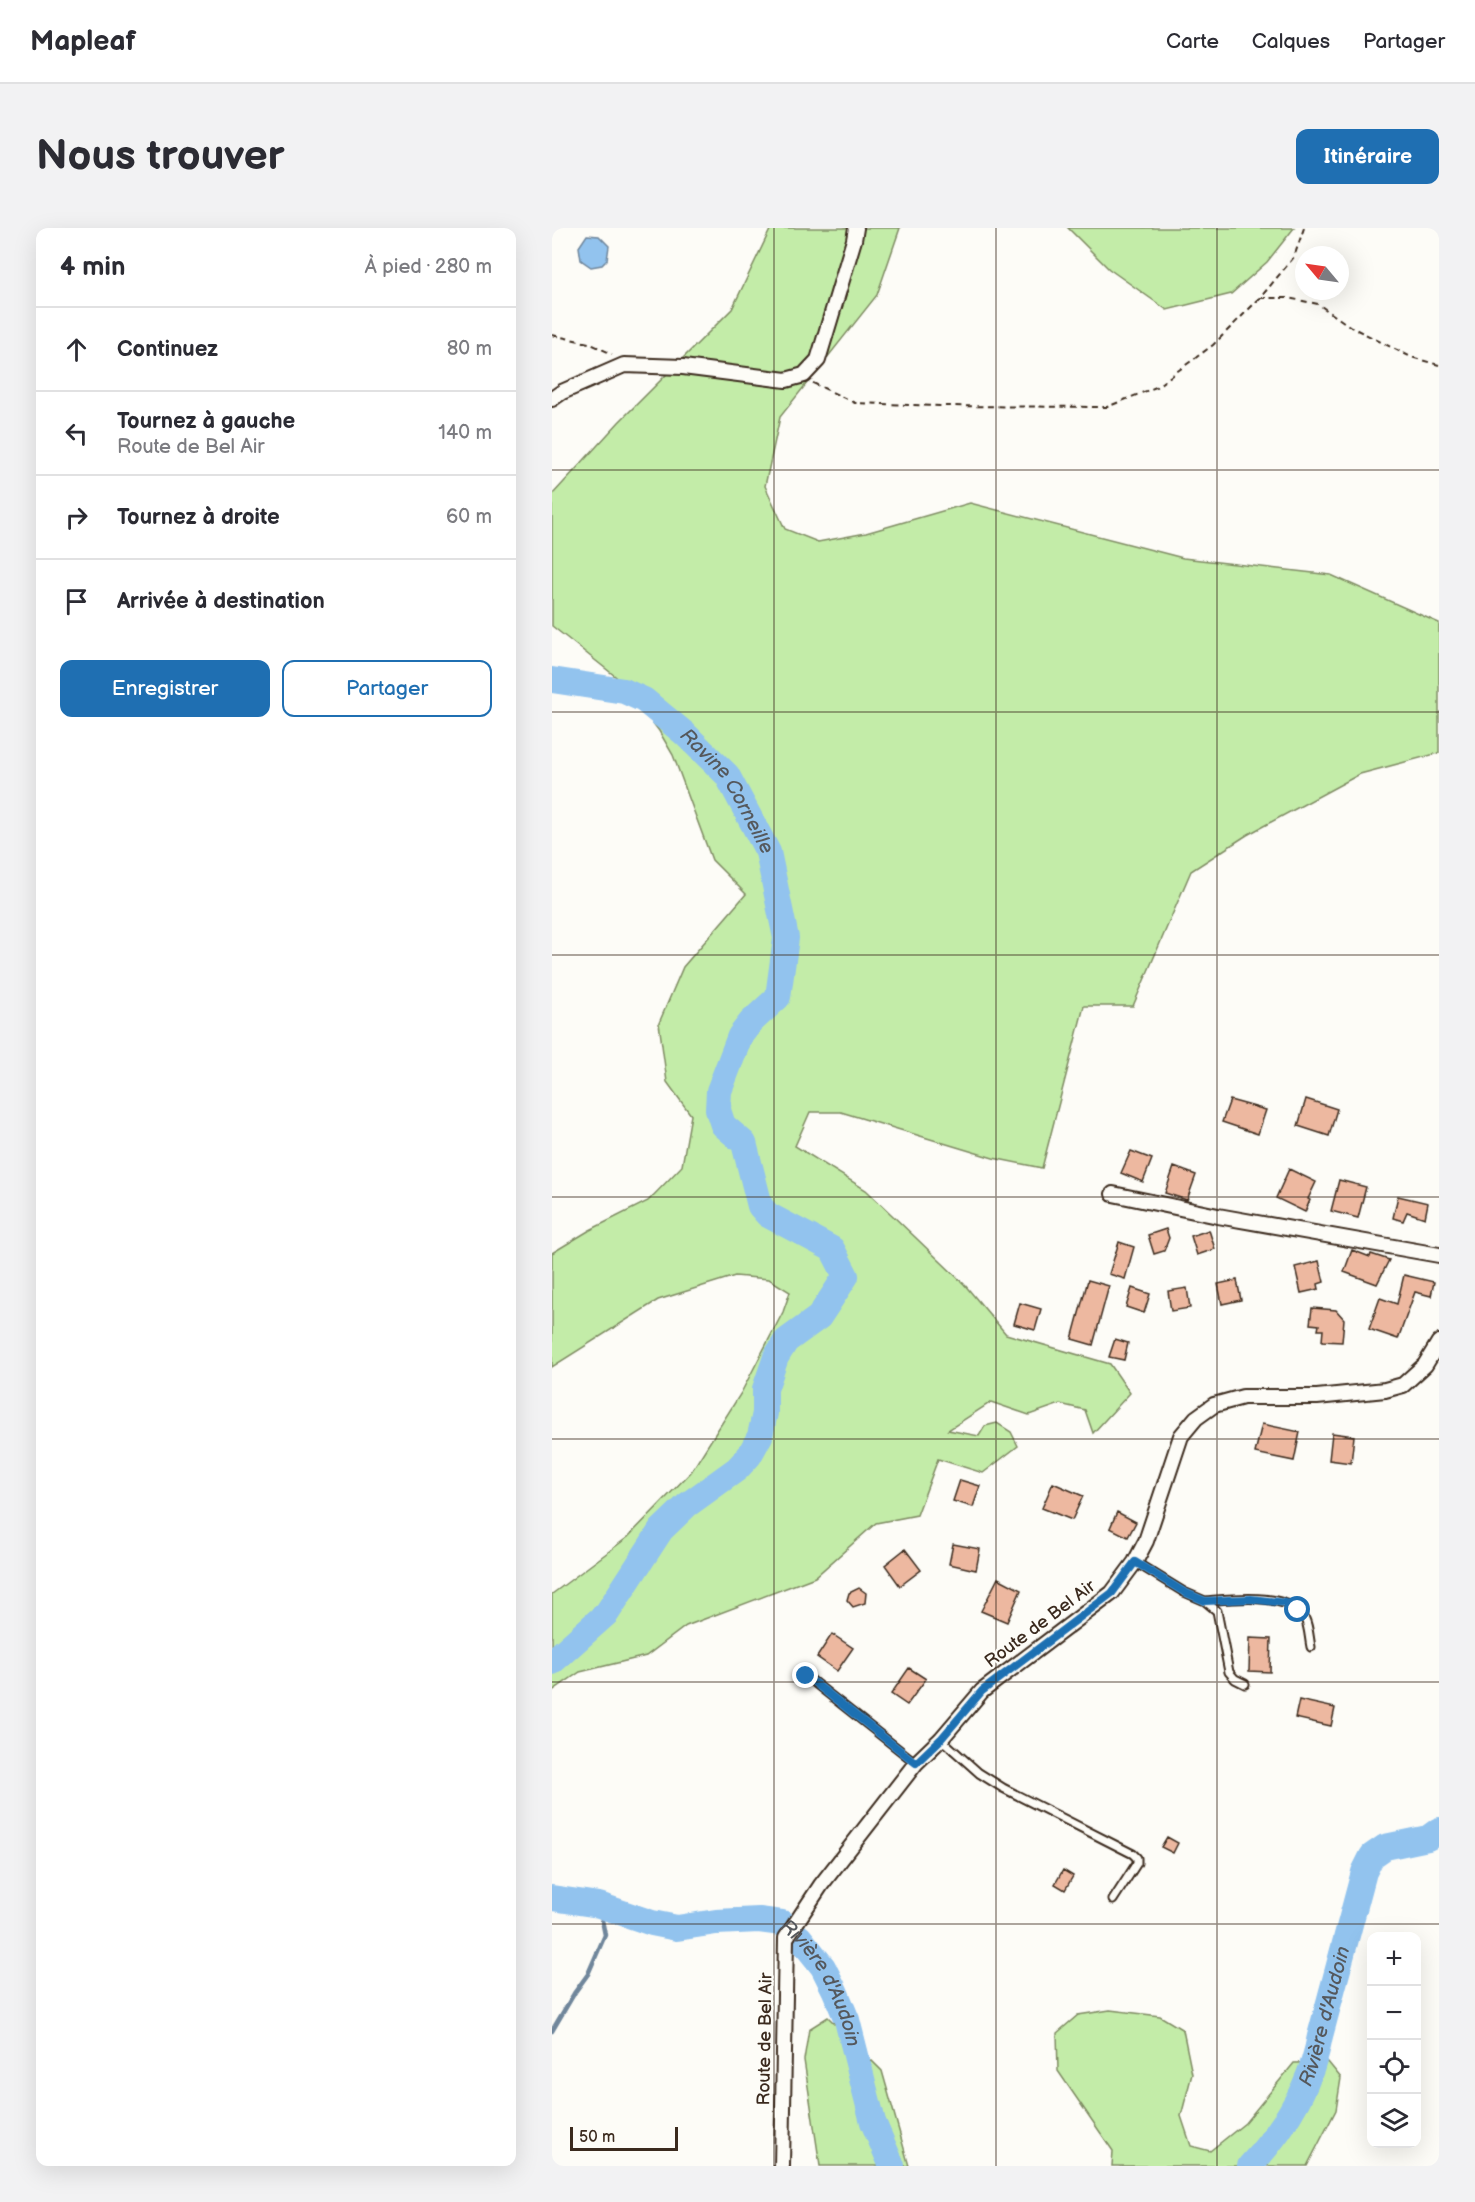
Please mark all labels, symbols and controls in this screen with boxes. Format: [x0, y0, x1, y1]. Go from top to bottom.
text: Mapleaf [30, 25, 136, 58]
text: Carte [1166, 29, 1219, 54]
text: Calques [1252, 29, 1330, 54]
text: Partager [1363, 29, 1445, 54]
button: Itinéraire [1296, 129, 1439, 184]
text: Nous trouver [36, 131, 284, 182]
north arrow [1295, 246, 1349, 300]
text: 4 min [60, 252, 125, 283]
text: À pied · 280 m [365, 255, 492, 279]
icon: ahead [60, 333, 93, 366]
text: Continuez [117, 336, 218, 363]
text: 80 m [447, 337, 492, 361]
text: Tournez à gauche [117, 408, 295, 435]
icon: left [60, 417, 93, 450]
text: 140 m [438, 421, 492, 445]
text: Route de Bel Air [117, 435, 265, 459]
icon: right [60, 501, 93, 534]
text: Tournez à droite [117, 504, 280, 531]
text: 60 m [446, 505, 492, 529]
icon: arrive [60, 585, 93, 618]
text: Arrivée à destination [117, 588, 325, 615]
button: Enregistrer [60, 660, 270, 717]
button: Partager [282, 660, 492, 717]
water label: Ravine Corneille [675, 724, 779, 858]
street label: Route de Bel Air [981, 1575, 1100, 1672]
route start [1284, 1596, 1310, 1622]
route end [792, 1662, 818, 1688]
water label: Rivière d'Audoin [775, 1914, 865, 2049]
map controls [1367, 1932, 1421, 2148]
button: + [1367, 1932, 1421, 1986]
water label: Rivière d'Audoin [1294, 1944, 1356, 2090]
street label: Route de Bel Air [753, 1972, 777, 2106]
button: − [1367, 1986, 1421, 2040]
button: locate [1367, 2040, 1421, 2094]
button: layers [1367, 2094, 1421, 2148]
scale bar [570, 2124, 678, 2152]
text: 50 m [579, 2128, 615, 2147]

